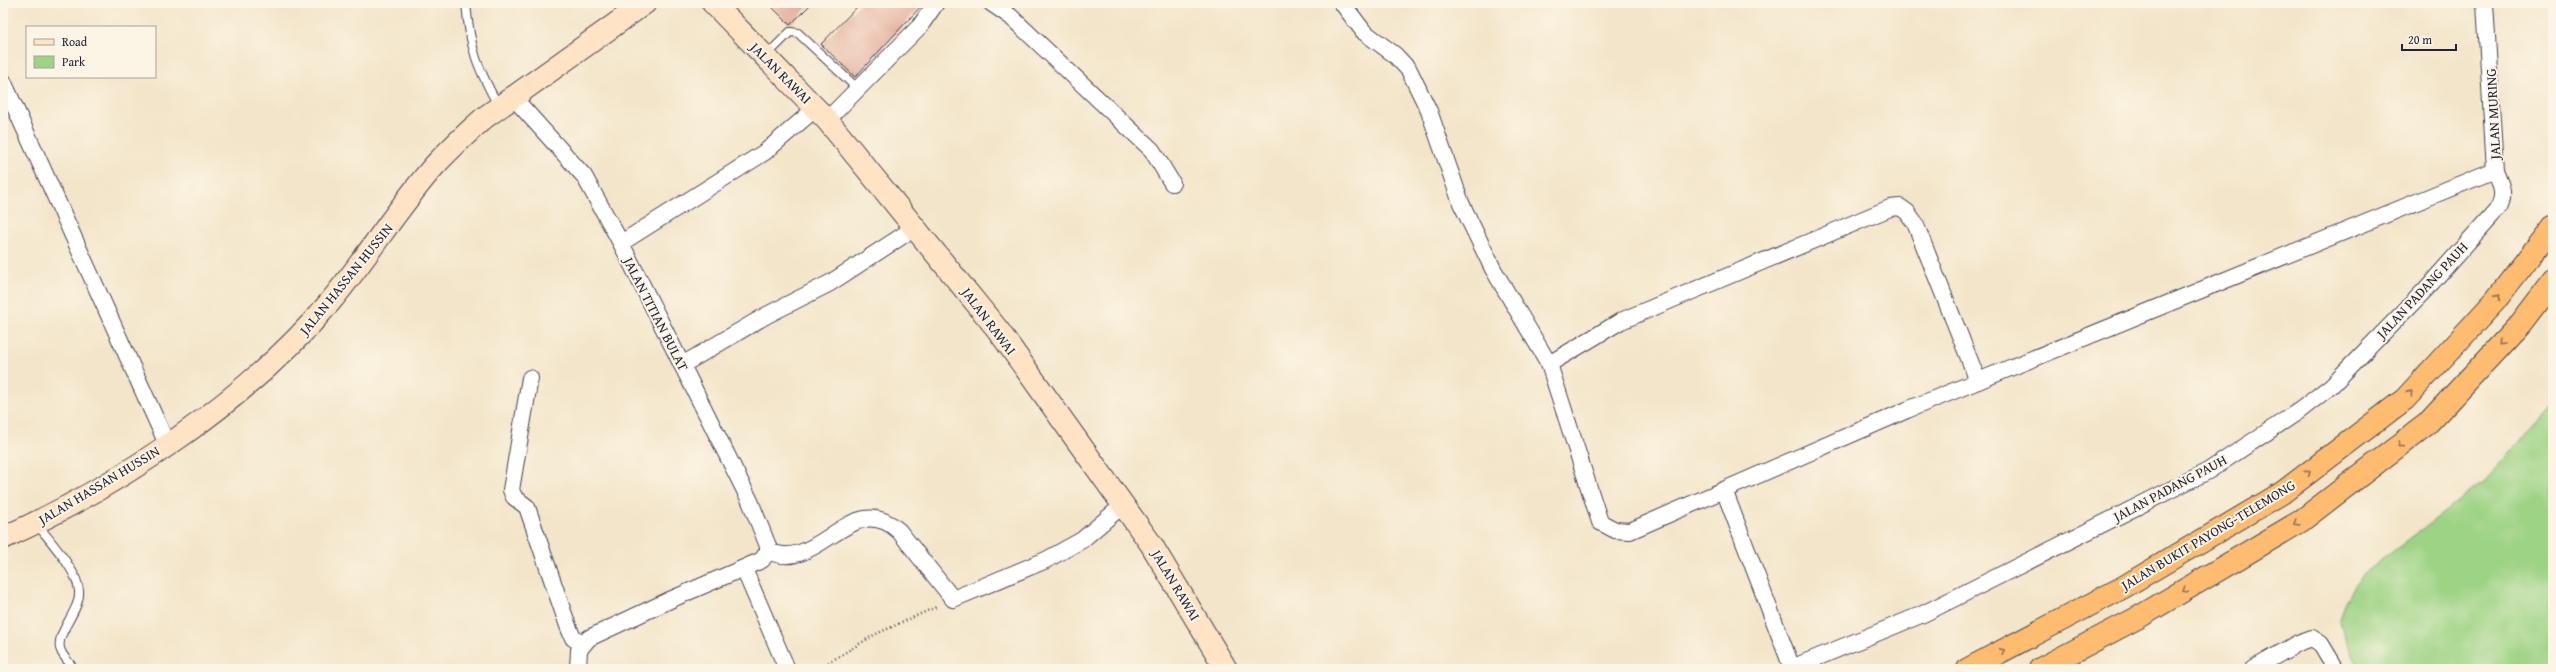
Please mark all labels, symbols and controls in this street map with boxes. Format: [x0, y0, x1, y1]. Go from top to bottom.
legend [26, 26, 156, 78]
scale bar [2402, 26, 2456, 52]
text: 20 m [2408, 31, 2432, 48]
text: Road [62, 33, 88, 50]
street label: JALAN RAWAI [744, 36, 816, 108]
text: Park [62, 53, 86, 70]
street label: JALAN MURING [2481, 68, 2505, 162]
street label: JALAN HASSAN HUSSIN [293, 219, 397, 341]
street label: JALAN PADANG PAUH [2370, 237, 2472, 344]
street label: JALAN TITIAN BULAT [618, 252, 693, 374]
street label: JALAN RAWAI [956, 282, 1021, 359]
one-way arrow [2493, 294, 2500, 301]
one-way arrow [2499, 338, 2506, 346]
one-way arrow [2405, 390, 2413, 398]
one-way arrow [2397, 440, 2404, 447]
street label: JALAN HASSAN HUSSIN [33, 441, 163, 530]
street label: JALAN PADANG PAUH [2108, 450, 2230, 527]
one-way arrow [2303, 471, 2310, 478]
street label: JALAN BUKIT PAYONG-TELEMONG [2115, 475, 2299, 596]
one-way arrow [2293, 519, 2300, 526]
street label: JALAN RAWAI [1146, 544, 1205, 624]
one-way arrow [2181, 585, 2189, 592]
one-way arrow [1998, 648, 2005, 656]

